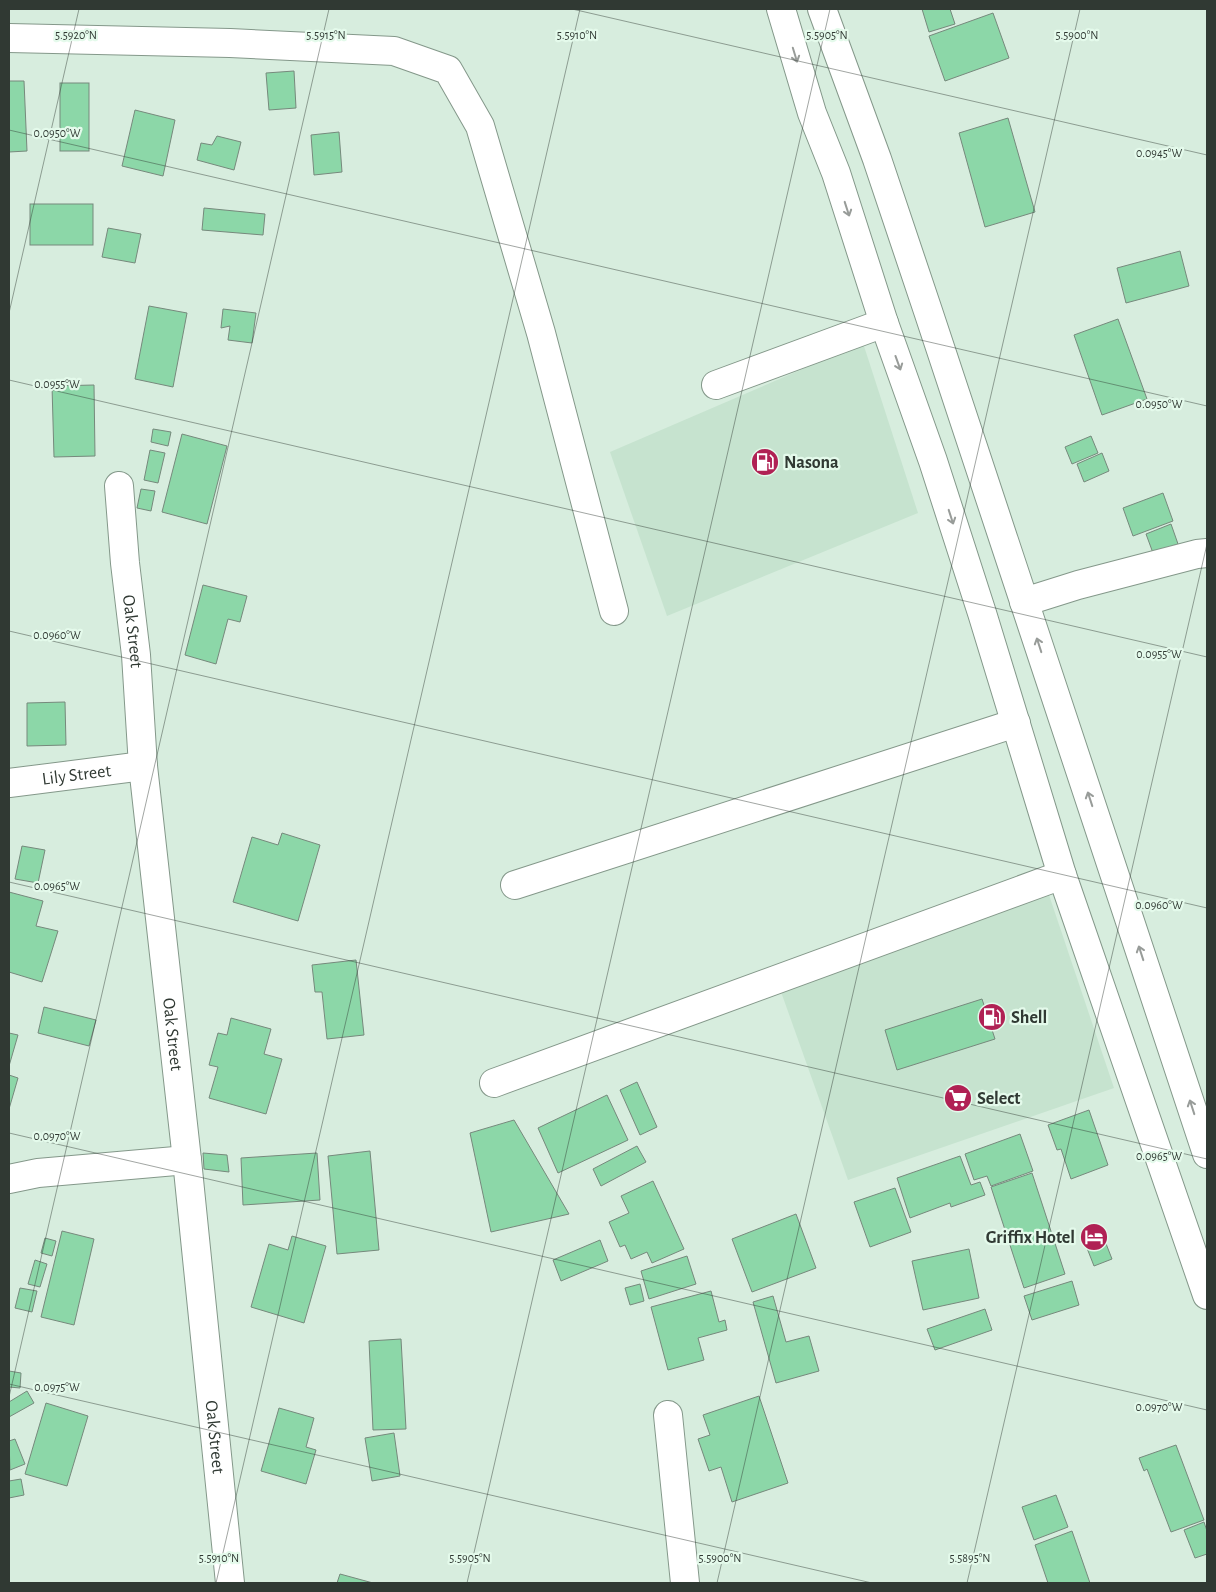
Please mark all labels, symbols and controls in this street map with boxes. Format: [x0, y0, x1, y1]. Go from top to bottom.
text: 5.5920°N [55, 29, 97, 41]
text: 5.5915°N [306, 29, 346, 41]
text: 5.5910°N [557, 29, 597, 41]
text: 5.5905°N [806, 29, 848, 41]
text: 5.5900°N [1056, 29, 1098, 41]
one-way arrow [790, 47, 800, 63]
text: 0.0950°W [34, 127, 81, 139]
text: 0.0945°W [1136, 147, 1182, 159]
one-way arrow [843, 201, 853, 217]
one-way arrow [894, 355, 903, 371]
text: 0.0955°W [34, 378, 80, 390]
text: 0.0950°W [1136, 398, 1183, 410]
fuel station icon: Nasona [750, 447, 780, 477]
place label: Nasona [784, 454, 839, 472]
one-way arrow [947, 509, 956, 524]
street label: Oak Street [119, 594, 145, 669]
text: 0.0960°W [33, 629, 81, 641]
one-way arrow [1033, 637, 1043, 653]
text: 0.0955°W [1136, 648, 1182, 660]
street label: Lily Street [41, 762, 112, 789]
one-way arrow [1085, 792, 1094, 807]
text: 0.0965°W [34, 880, 80, 892]
text: 0.0960°W [1135, 899, 1183, 911]
one-way arrow [1136, 946, 1145, 961]
street label: Oak Street [159, 997, 185, 1072]
fuel station icon: Shell [977, 1002, 1007, 1032]
place label: Shell [1011, 1009, 1047, 1027]
supermarket icon: Select [943, 1083, 973, 1113]
place label: Select [977, 1090, 1020, 1108]
one-way arrow [1187, 1100, 1196, 1116]
text: 0.0970°W [34, 1130, 81, 1142]
text: 0.0965°W [1136, 1150, 1182, 1162]
hotel icon: Griffix Hotel [1079, 1222, 1109, 1252]
place label: Griffix Hotel [986, 1229, 1075, 1247]
text: 0.0975°W [34, 1381, 80, 1393]
street label: Oak Street [201, 1400, 227, 1475]
text: 0.0970°W [1136, 1401, 1183, 1413]
text: 5.5910°N [199, 1552, 239, 1564]
text: 5.5905°N [449, 1552, 491, 1564]
text: 5.5900°N [699, 1552, 741, 1564]
text: 5.5895°N [950, 1552, 990, 1564]

